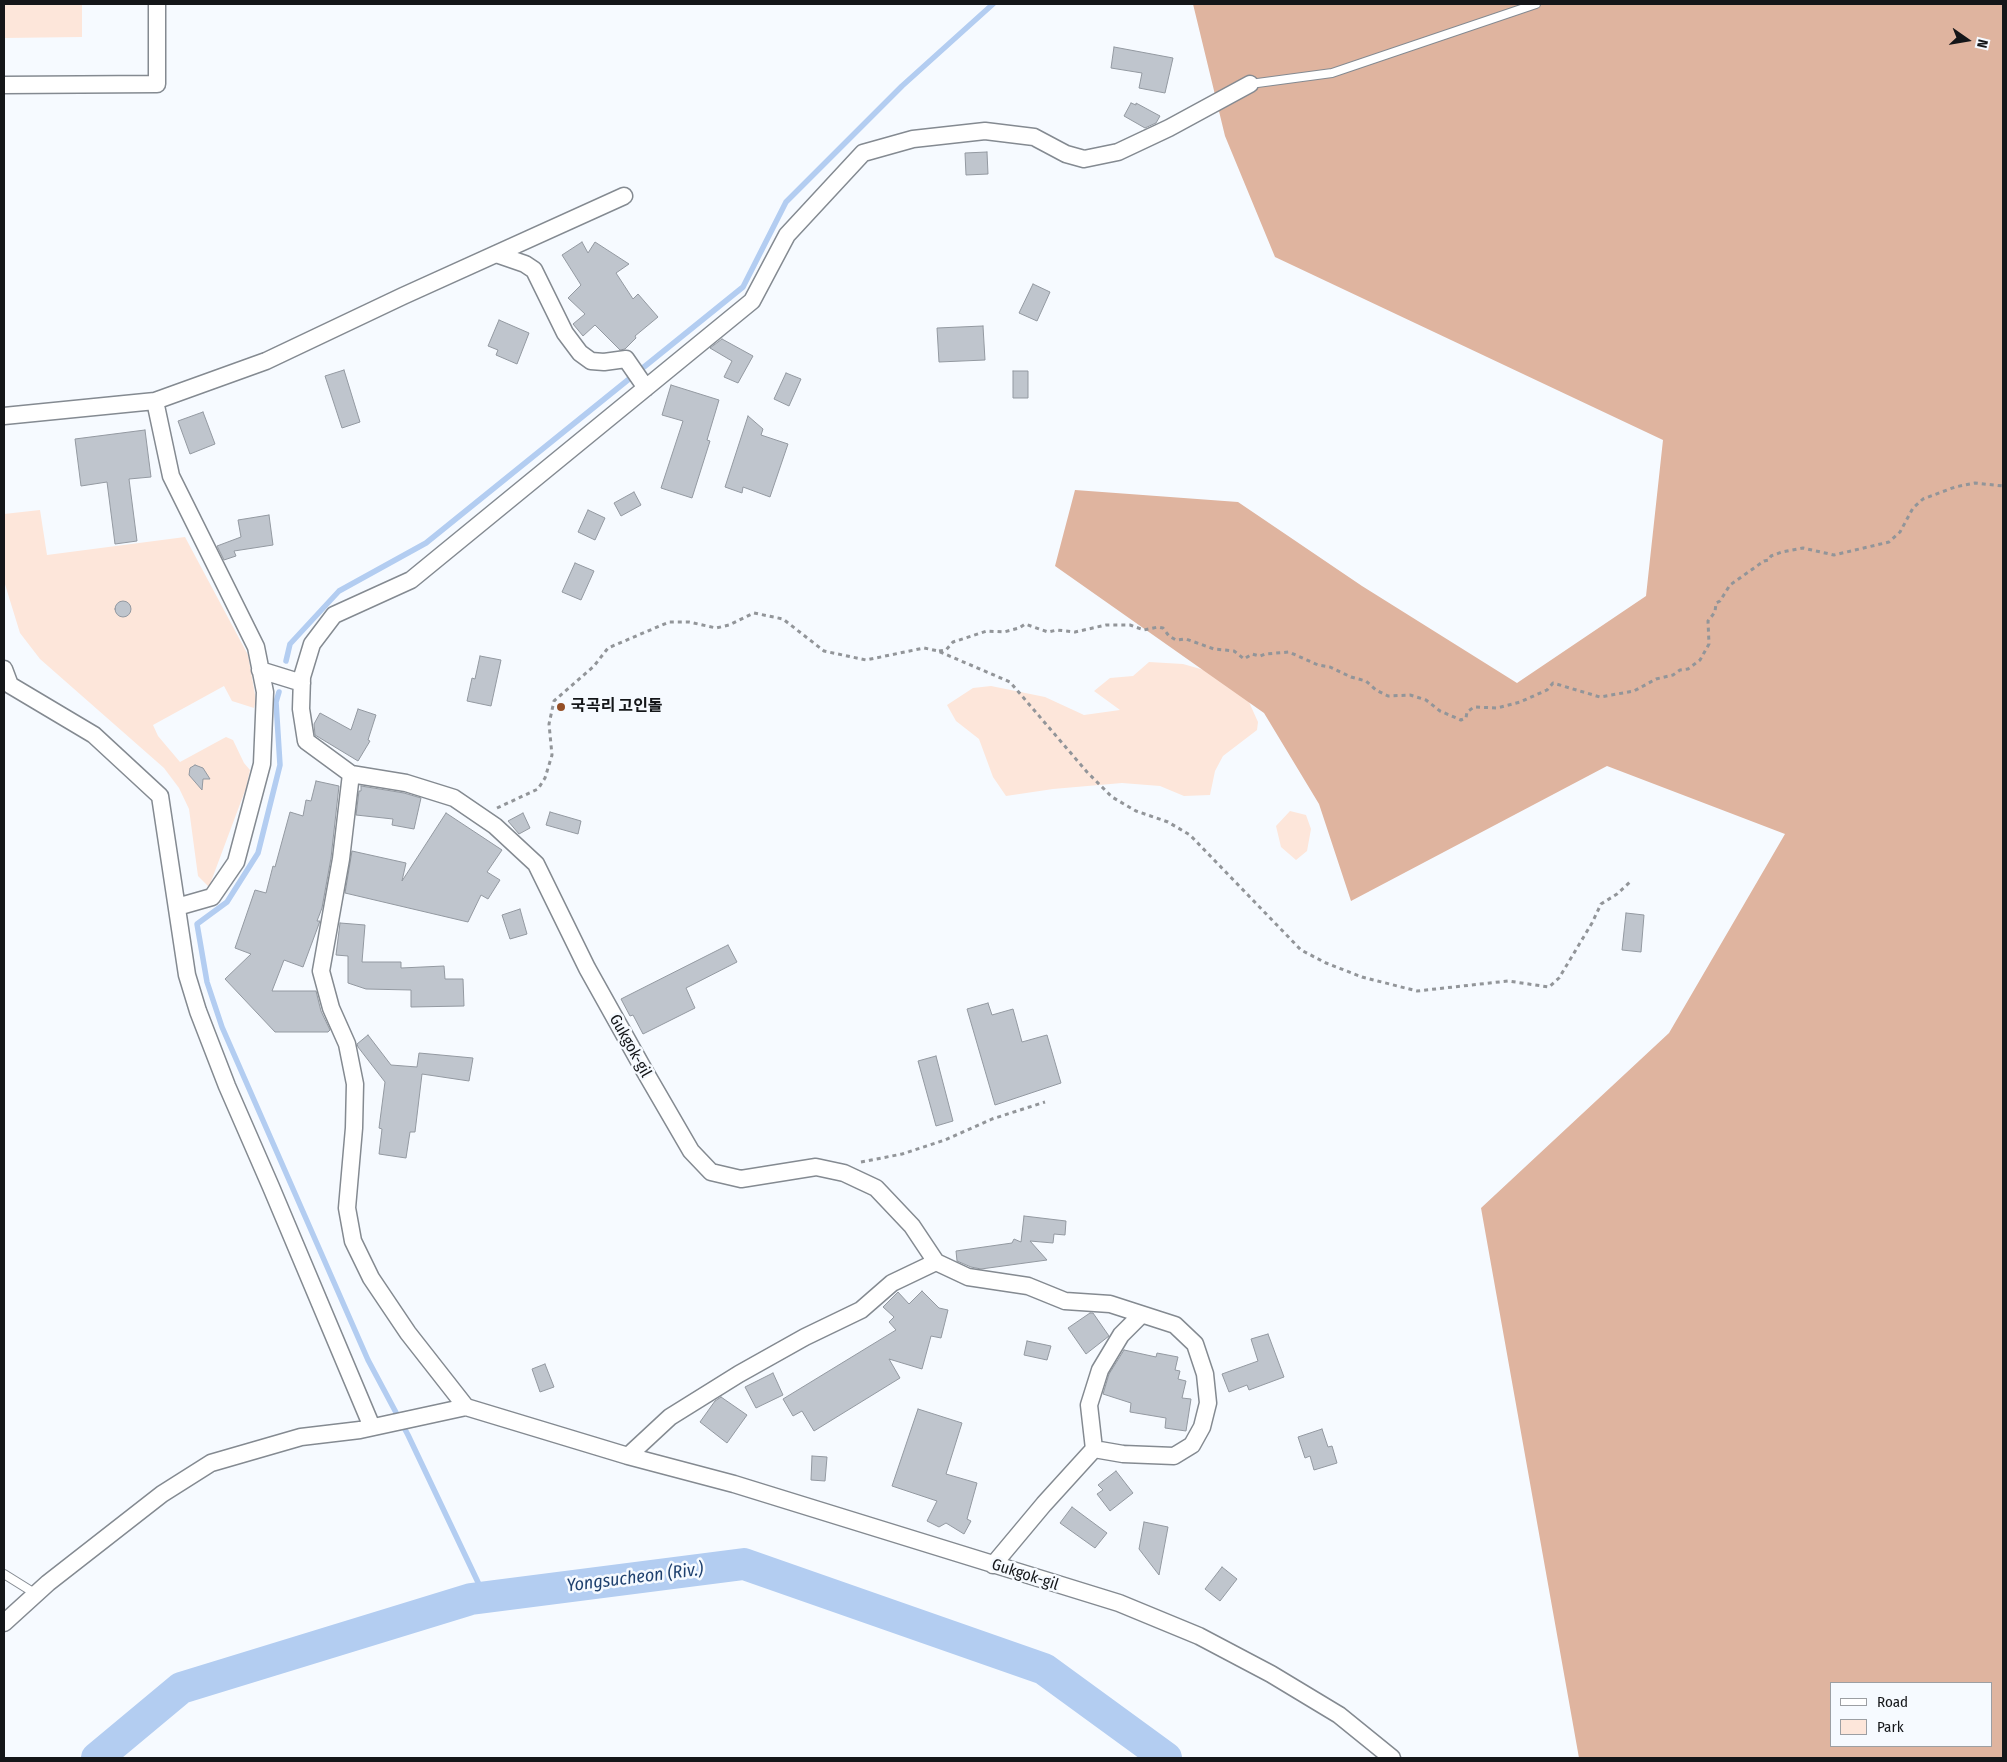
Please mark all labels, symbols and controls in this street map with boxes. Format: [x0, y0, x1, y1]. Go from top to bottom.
north arrow [1942, 15, 1992, 65]
text: N [1973, 37, 1991, 49]
place label: 국곡리 고인돌 [571, 697, 663, 717]
marker: 국곡리 고인돌 [555, 701, 567, 713]
street label: Gukgok-gil [605, 1011, 655, 1081]
street label: Gukgok-gil [989, 1555, 1061, 1595]
water label: Yongsucheon (Riv.) [565, 1559, 705, 1597]
legend [1830, 1682, 1992, 1747]
text: Road [1877, 1693, 1908, 1711]
text: Park [1877, 1718, 1904, 1736]

